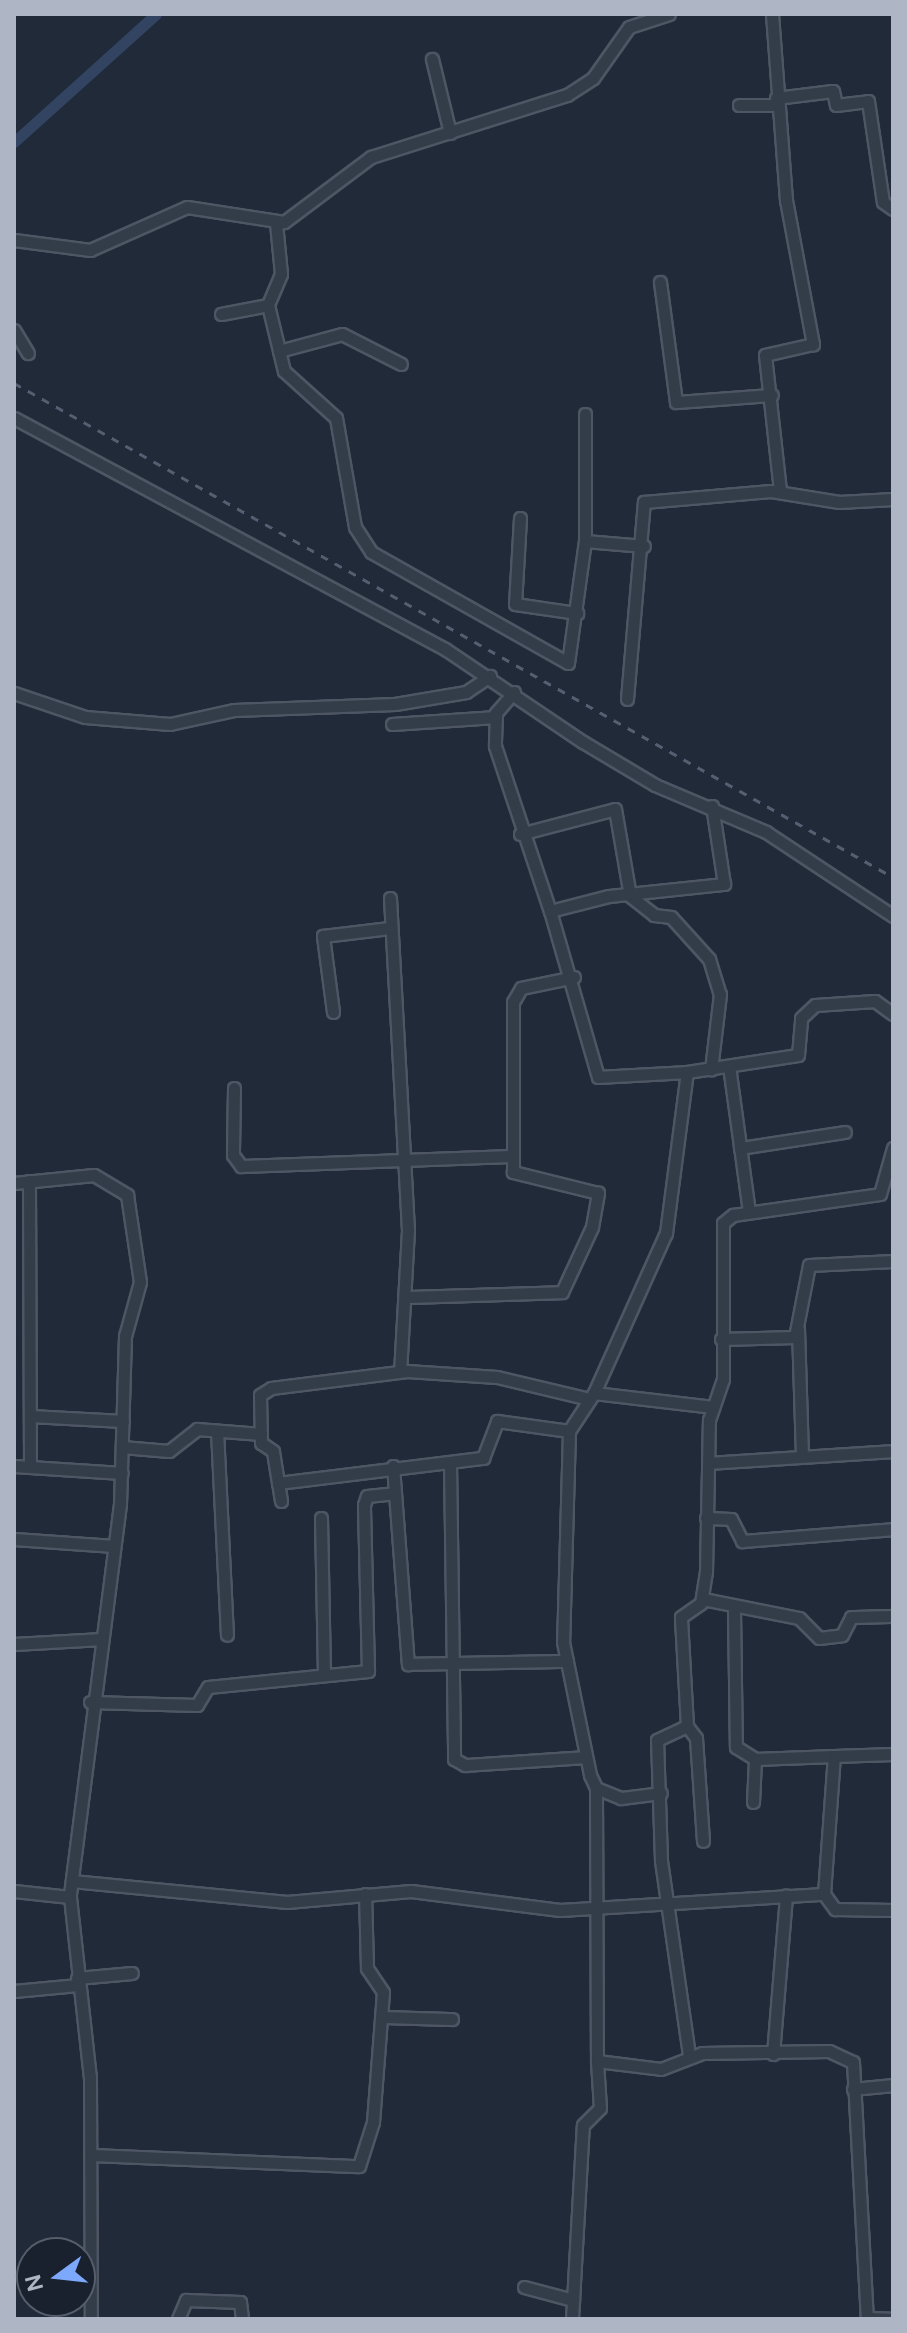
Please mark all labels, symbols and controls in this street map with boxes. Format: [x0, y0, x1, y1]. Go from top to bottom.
north arrow [16, 2237, 96, 2317]
text: N [18, 2271, 50, 2294]

